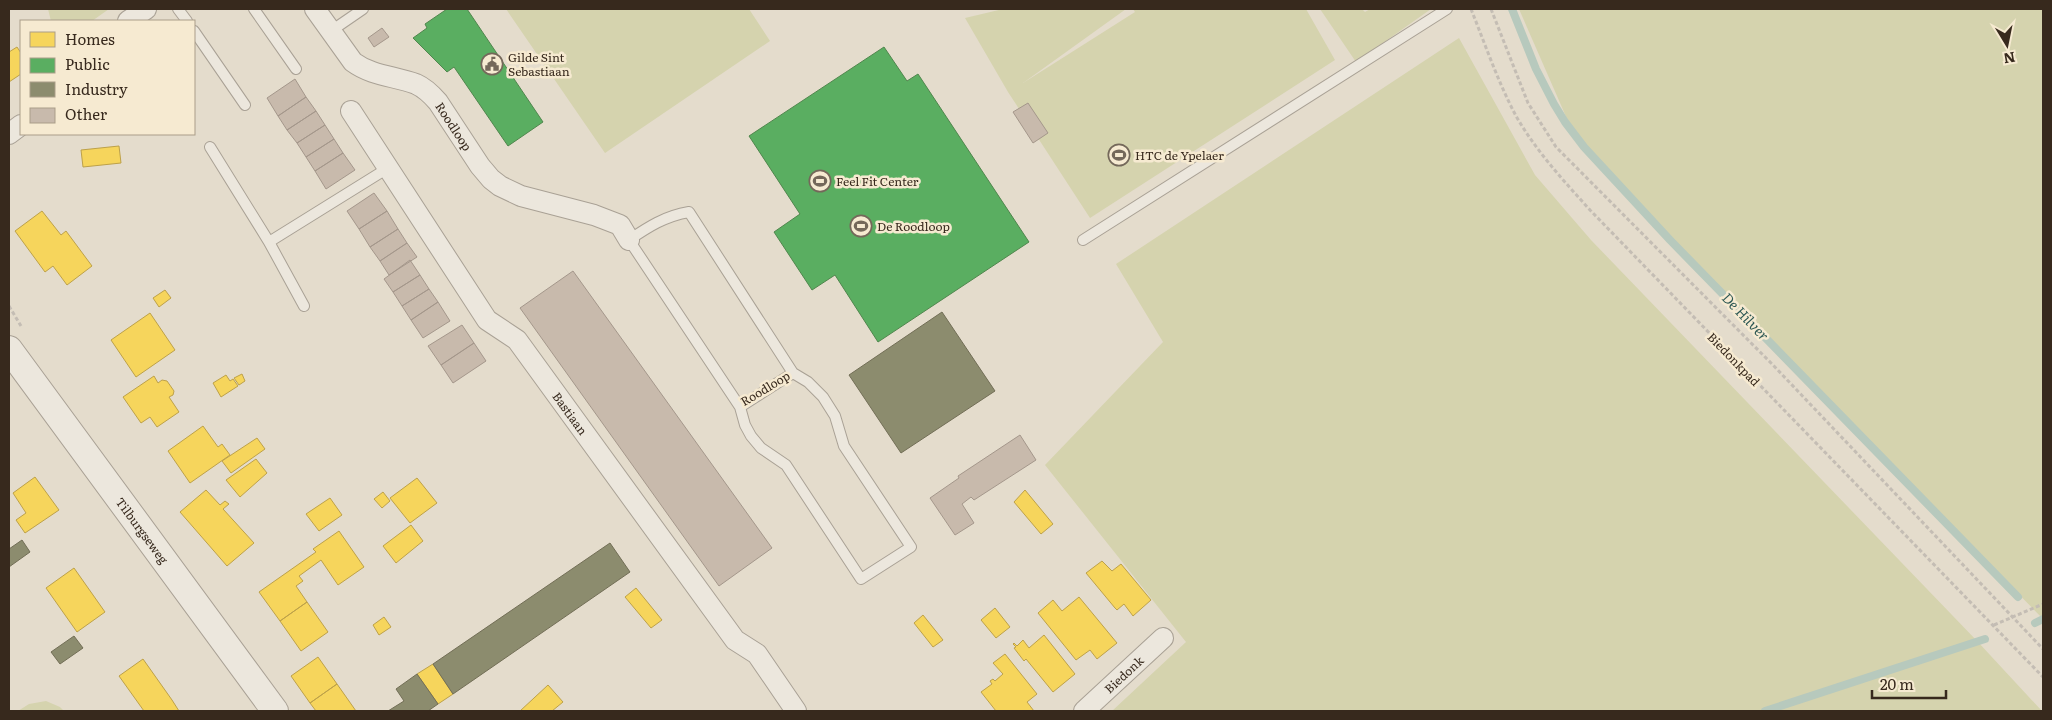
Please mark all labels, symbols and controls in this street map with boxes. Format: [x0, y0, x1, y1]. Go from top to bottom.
legend [20, 20, 195, 135]
north arrow [1982, 20, 2032, 70]
text: Homes [65, 27, 115, 50]
place label: Gilde Sint Sebastiaan [508, 48, 570, 80]
text: N [2002, 48, 2017, 70]
text: Public [65, 52, 110, 75]
public building icon: Gilde Sint Sebastiaan [480, 52, 504, 76]
text: Industry [65, 77, 128, 100]
street label: Roodloop [431, 98, 477, 154]
text: Other [65, 102, 107, 125]
sports icon: HTC de Ypelaer [1107, 143, 1131, 167]
place label: HTC de Ypelaer [1135, 146, 1224, 164]
sports icon: Feel Fit Center [808, 169, 832, 193]
place label: Feel Fit Center [836, 172, 919, 190]
sports icon: De Roodloop [849, 214, 873, 238]
place label: De Roodloop [877, 217, 950, 235]
water label: De Hilver [1718, 288, 1774, 345]
street label: Biedonkpad [1704, 328, 1765, 390]
street label: Roodloop [737, 366, 793, 410]
street label: Bastiaan [549, 388, 592, 439]
street label: Tilburgseweg [112, 493, 173, 567]
street label: Biedonk [1100, 651, 1148, 697]
scale bar [1872, 668, 1946, 700]
text: 20 m [1880, 672, 1914, 695]

